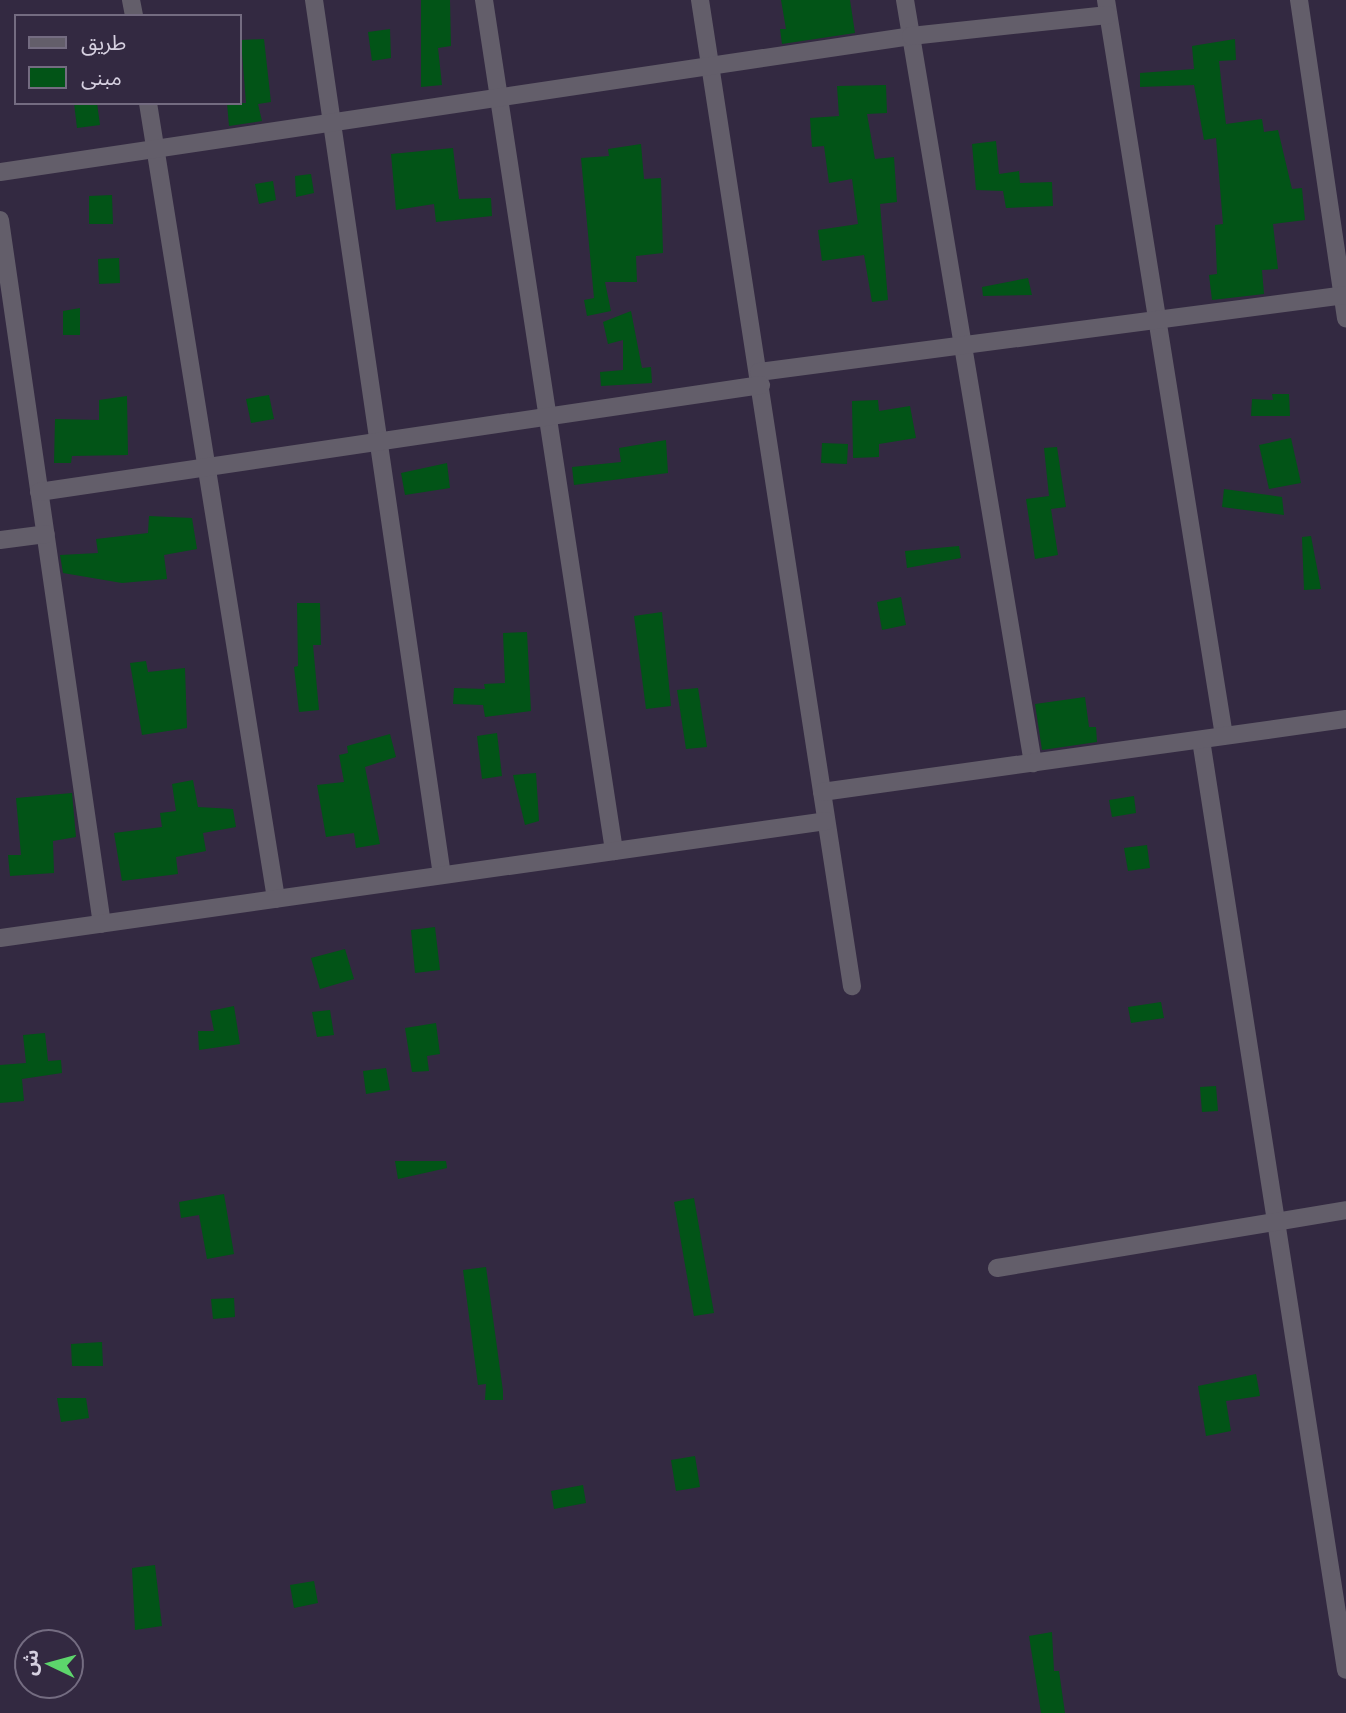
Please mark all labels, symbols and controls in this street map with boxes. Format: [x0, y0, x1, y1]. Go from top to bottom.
legend [14, 14, 242, 105]
text: طريق [81, 30, 126, 54]
text: مبنى [81, 65, 122, 89]
north arrow [14, 1629, 84, 1699]
text: ش [18, 1648, 42, 1676]

